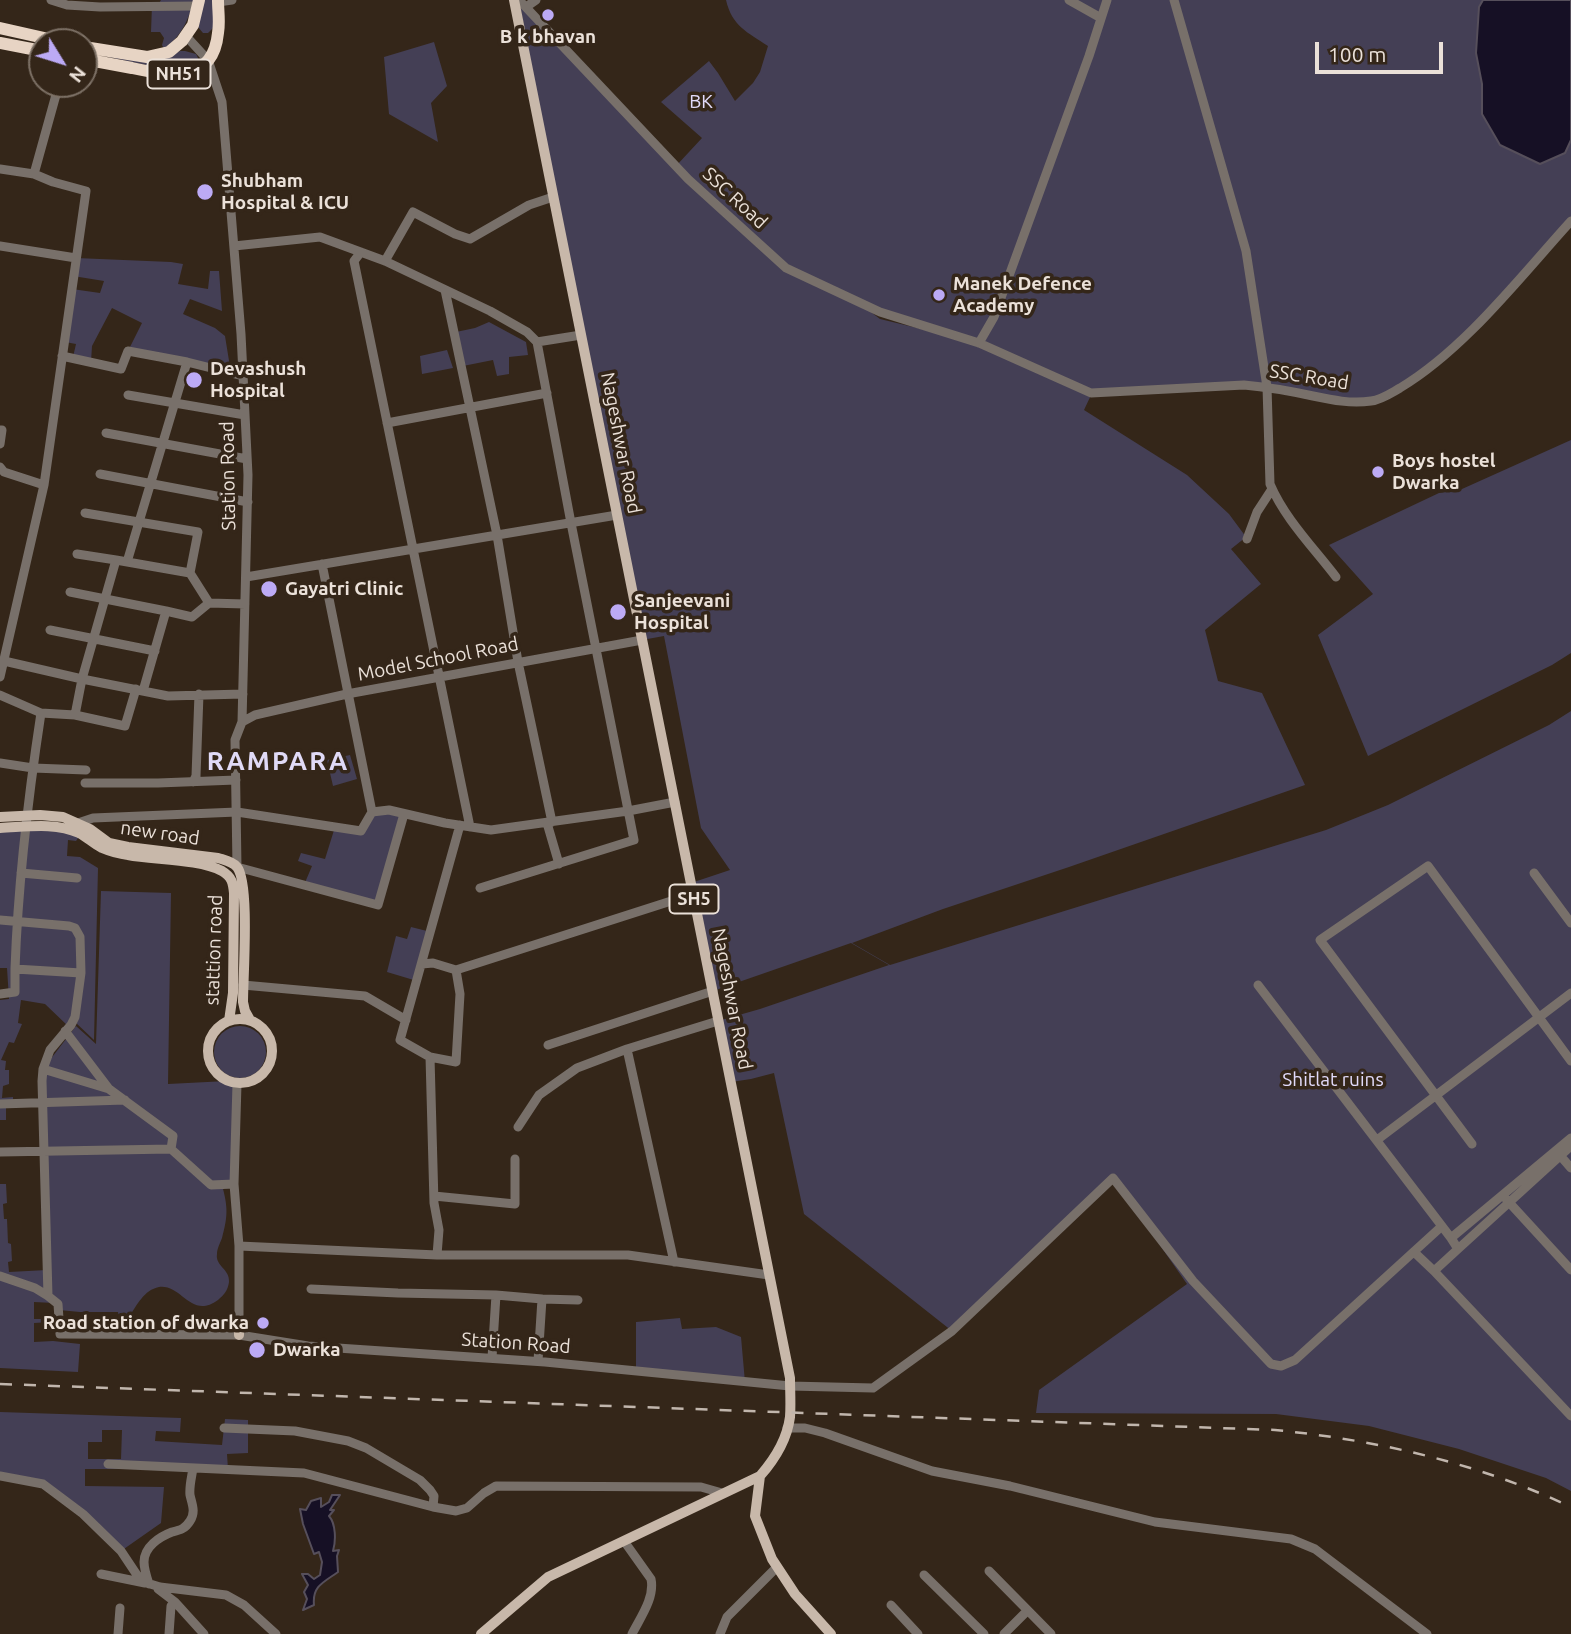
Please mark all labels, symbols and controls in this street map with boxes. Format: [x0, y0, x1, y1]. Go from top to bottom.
marker: B k bhavan [540, 7, 556, 23]
place label: B k bhavan [500, 26, 596, 48]
north arrow [28, 28, 98, 98]
scale bar [1319, 28, 1447, 72]
text: 100 m [1328, 42, 1386, 66]
road number: NH51 [148, 60, 210, 88]
text: N [65, 62, 91, 87]
park label: BK [689, 91, 713, 113]
street label: SSC Road [698, 162, 772, 234]
place label: Shubham Hospital & ICU [221, 170, 349, 214]
marker: Shubham Hospital & ICU [195, 182, 215, 202]
place label: Manek Defence Academy [953, 273, 1092, 317]
marker: Manek Defence Academy [931, 287, 947, 303]
place label: Devashush Hospital [210, 358, 306, 402]
street label: SSC Road [1268, 360, 1350, 394]
marker: Devashush Hospital [184, 370, 204, 390]
street label: Nageshwar Road [596, 370, 646, 516]
street label: Station Road [216, 421, 240, 531]
place label: Boys hostel Dwarka [1392, 450, 1496, 494]
marker: Boys hostel Dwarka [1370, 464, 1386, 480]
place label: Gayatri Clinic [285, 578, 403, 600]
marker: Gayatri Clinic [259, 579, 279, 599]
place label: Sanjeevani Hospital [634, 590, 730, 634]
marker: Sanjeevani Hospital [608, 602, 628, 622]
street label: Model School Road [356, 632, 520, 686]
district label: RAMPARA [208, 745, 348, 777]
street label: new road [119, 816, 201, 850]
road number: SH5 [670, 884, 718, 914]
street label: stattion road [201, 894, 227, 1006]
street label: Nageshwar Road [707, 926, 757, 1072]
park label: Shitlat ruins [1282, 1069, 1384, 1091]
place label: Road station of dwarka [43, 1312, 249, 1334]
marker: Road station of dwarka [255, 1315, 271, 1331]
street label: Station Road [461, 1328, 571, 1358]
place label: Dwarka [273, 1339, 341, 1361]
marker: Dwarka [247, 1340, 267, 1360]

